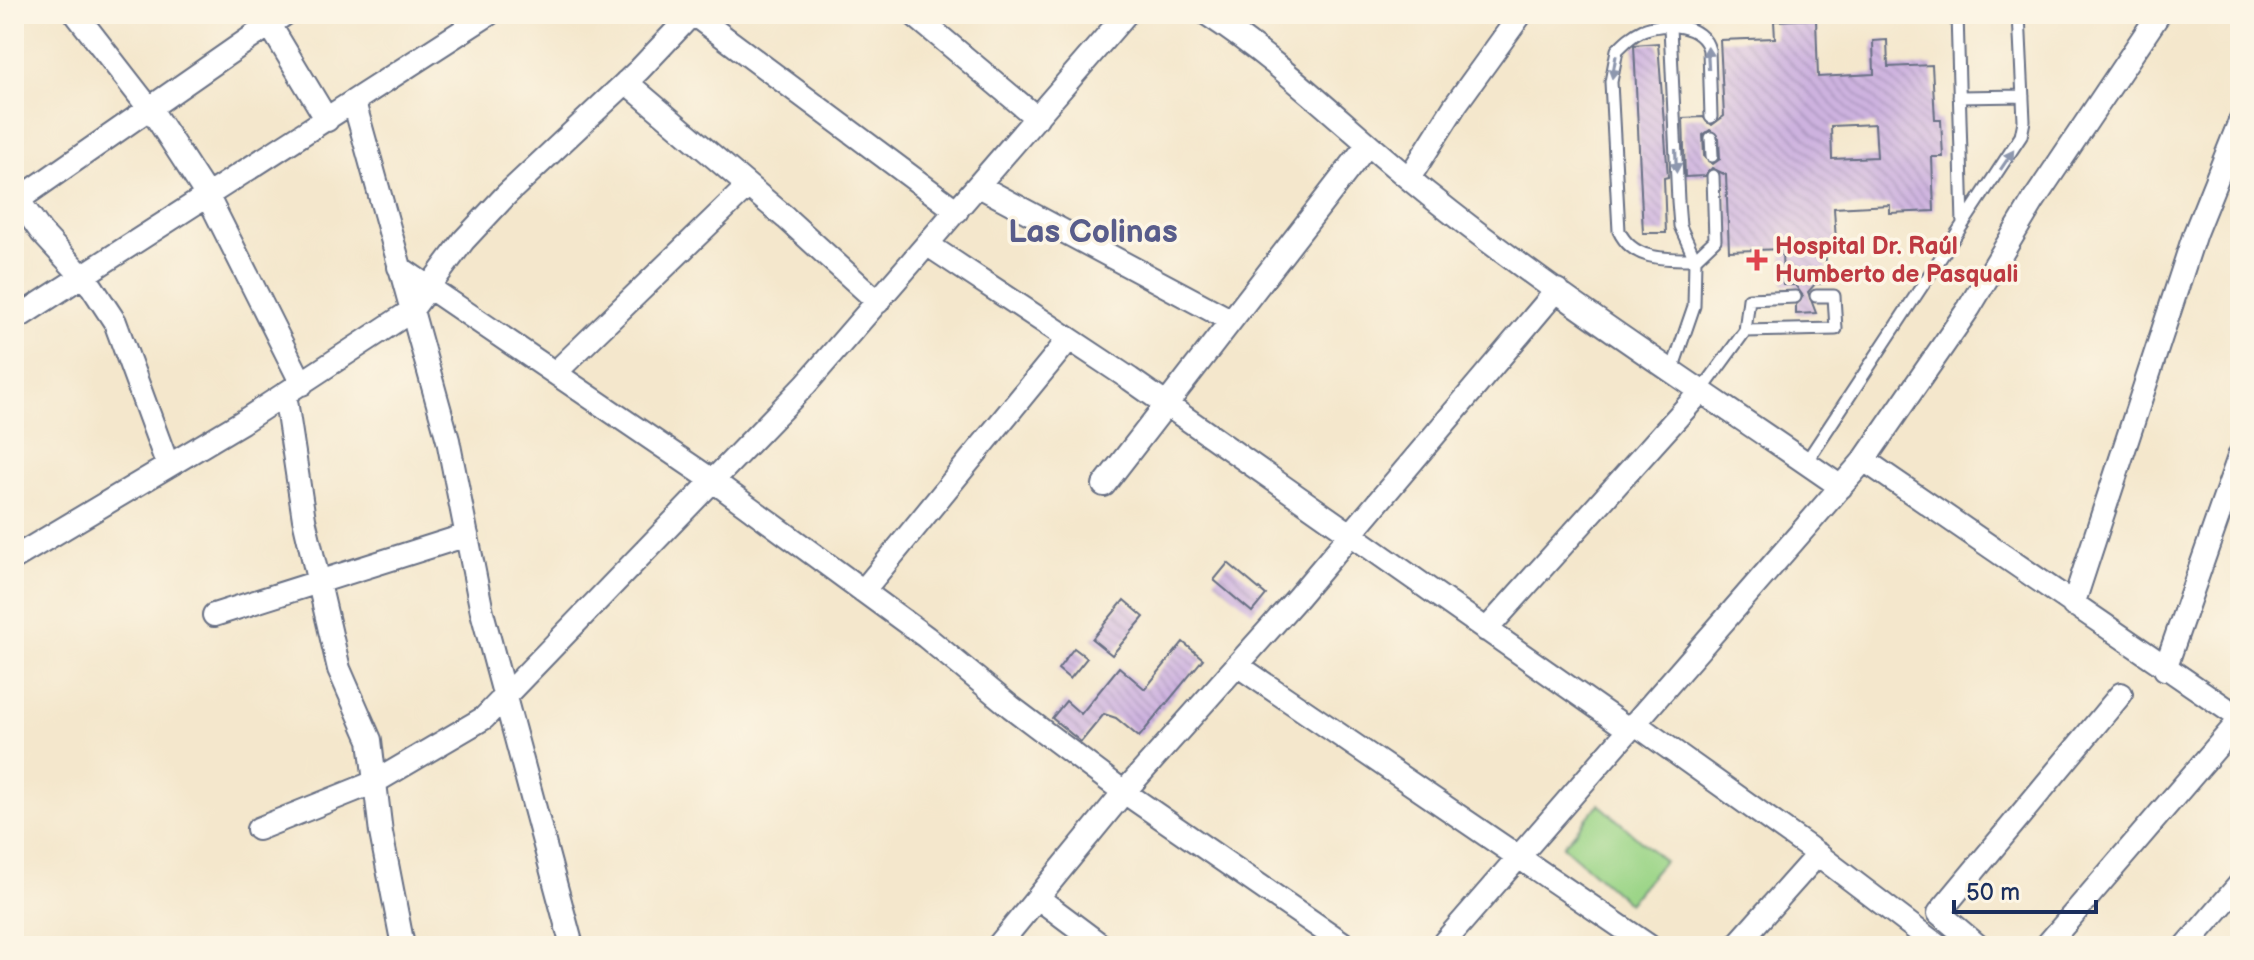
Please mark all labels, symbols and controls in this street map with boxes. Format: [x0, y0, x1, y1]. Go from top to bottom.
one-way arrow [1701, 45, 1714, 70]
one-way arrow [1607, 55, 1619, 80]
one-way arrow [1669, 149, 1682, 174]
one-way arrow [2000, 150, 2015, 171]
district label: Las Colinas [1008, 213, 1178, 252]
place label: Hospital Dr. Raúl Humberto de Pasquali [1775, 232, 2018, 289]
marker: Hospital Dr. Raúl Humberto de Pasquali [1746, 249, 1768, 271]
scale bar [1954, 864, 2096, 914]
text: 50 m [1966, 878, 2020, 907]

